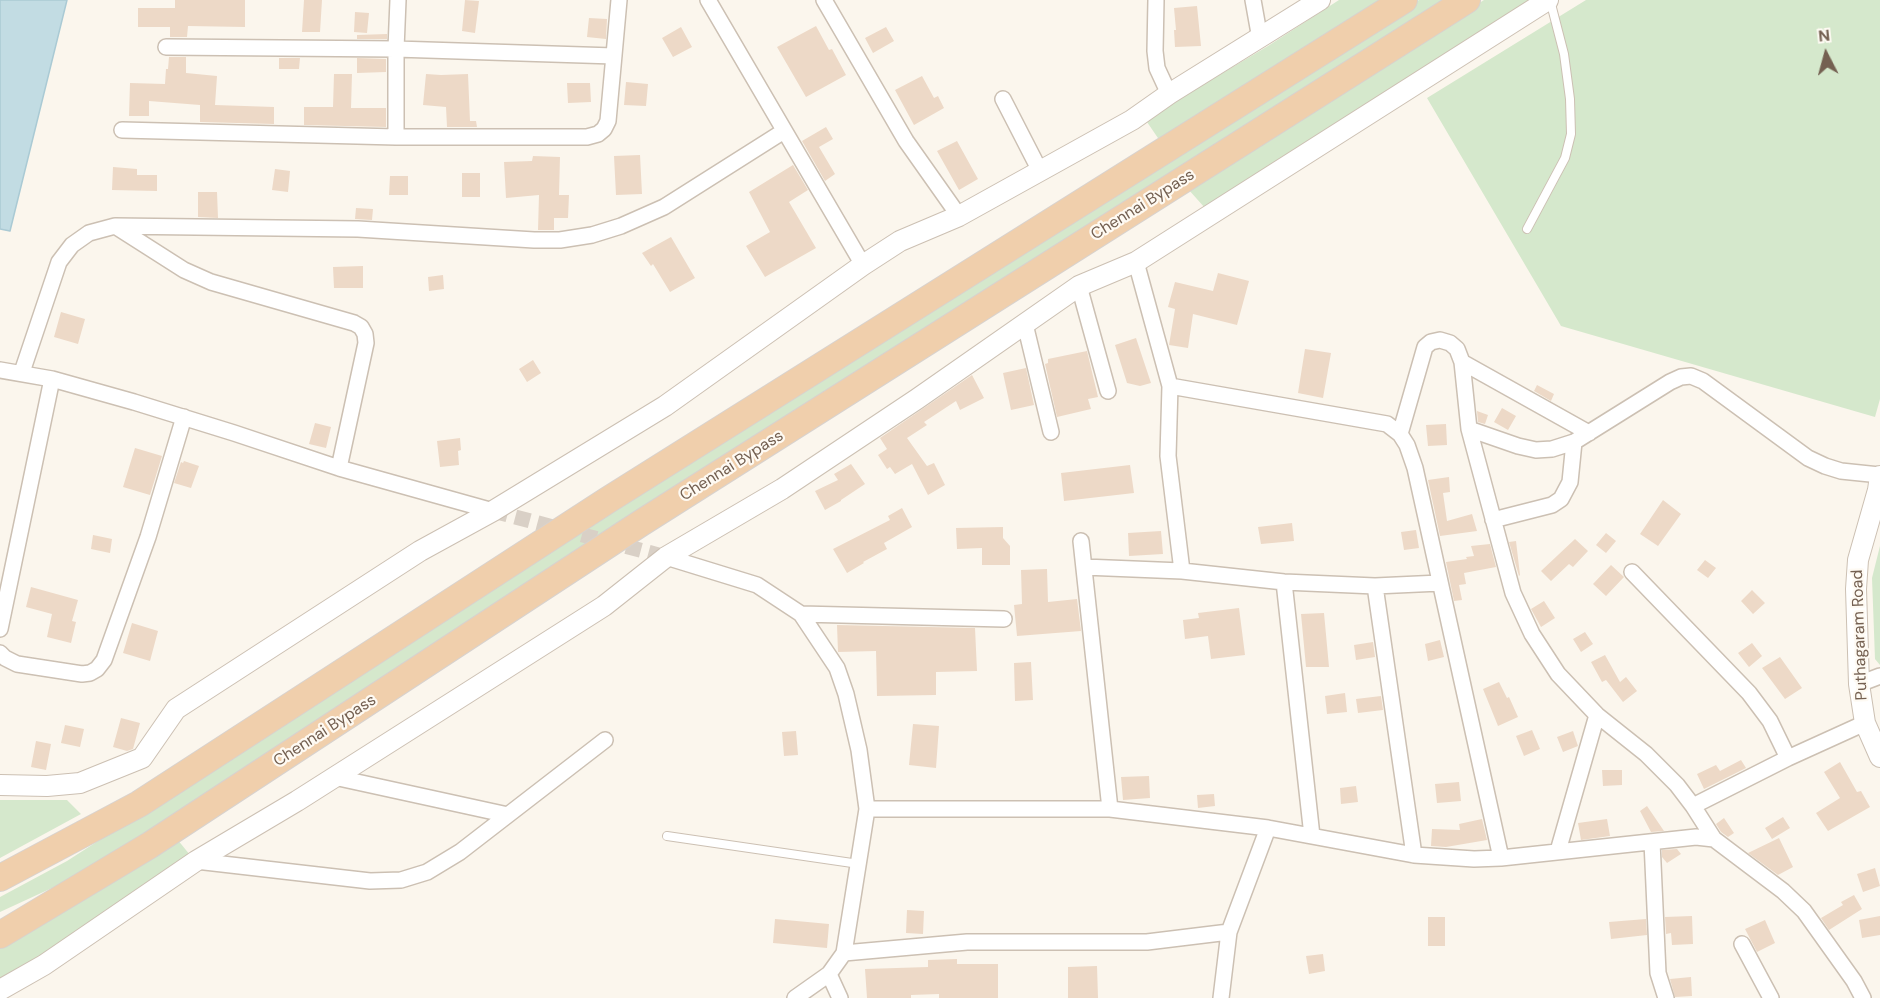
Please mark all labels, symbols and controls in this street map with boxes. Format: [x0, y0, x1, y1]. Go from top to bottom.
north arrow [1796, 24, 1856, 84]
text: N [1817, 25, 1831, 47]
street label: Chennai Bypass [1088, 166, 1198, 244]
street label: Chennai Bypass [677, 427, 787, 505]
street label: Puthagaram Road [1848, 569, 1872, 701]
street label: Chennai Bypass [270, 691, 380, 771]

